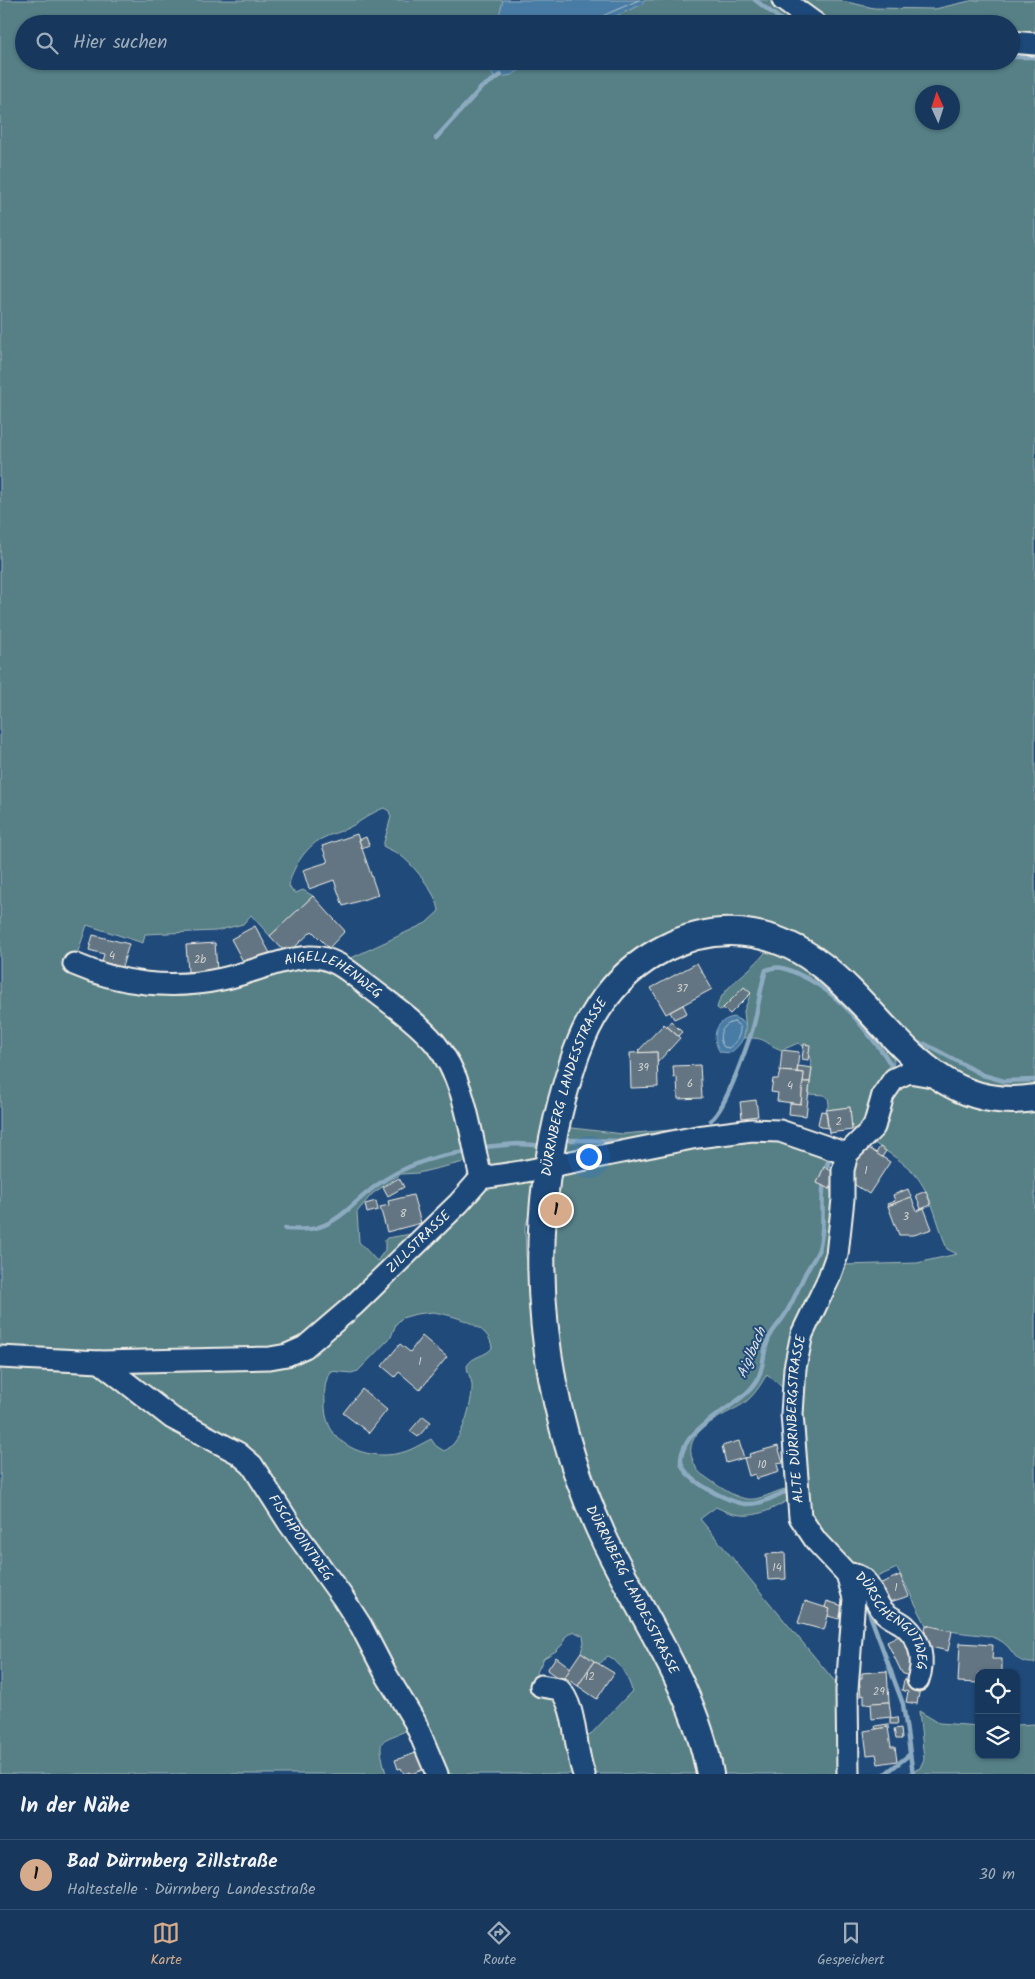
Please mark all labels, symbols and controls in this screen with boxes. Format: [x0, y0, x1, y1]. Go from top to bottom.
search box [15, 15, 1020, 70]
text: Hier suchen [73, 28, 167, 58]
icon: search [33, 29, 61, 57]
north arrow [915, 85, 960, 130]
street label: AIGELLEHENWEG [282, 946, 387, 1004]
house number: 4 [109, 947, 115, 965]
house number: 2b [194, 951, 206, 969]
house number: 37 [676, 980, 689, 998]
street label: DÜRRNBERG LANDESSTRASSE [536, 992, 614, 1178]
house number: 39 [637, 1059, 649, 1077]
house number: 6 [687, 1075, 693, 1093]
house number: 4 [787, 1077, 793, 1095]
house number: 2 [836, 1113, 842, 1131]
your location [576, 1144, 602, 1170]
house number: 1 [864, 1162, 868, 1180]
pin: 1 [540, 1191, 572, 1229]
street label: ZILLSTRASSE [381, 1205, 457, 1279]
house number: 8 [400, 1205, 407, 1223]
house number: 3 [903, 1208, 909, 1226]
water label: Aiglbach [731, 1322, 774, 1382]
street label: ALTE DÜRRNBERGSTRASSE [781, 1332, 813, 1504]
house number: 1 [418, 1353, 422, 1371]
house number: 10 [758, 1456, 767, 1474]
street label: FISCHPOINTWEG [262, 1490, 339, 1586]
street label: DÜRRNBERG LANDESSTRASSE [580, 1501, 685, 1679]
house number: 14 [772, 1559, 782, 1577]
street label: DÜRSCHENGUTWEG [851, 1566, 933, 1671]
house number: 1 [894, 1579, 898, 1597]
house number: 12 [585, 1668, 595, 1686]
map controls [975, 1669, 1020, 1759]
button: locate [975, 1669, 1020, 1714]
house number: 29 [873, 1683, 886, 1701]
button: layers [975, 1714, 1020, 1759]
text: In der Nähe [20, 1790, 130, 1823]
text: Bad Dürrnberg Zillstraße [67, 1847, 278, 1877]
text: 1 [34, 1862, 38, 1887]
text: 30 m [979, 1862, 1015, 1887]
text: Haltestelle · Dürrnberg Landesstraße [67, 1877, 316, 1902]
tab: Karte [151, 1919, 182, 1971]
tab: Route [483, 1919, 516, 1971]
tab: Gespeichert [817, 1919, 884, 1971]

